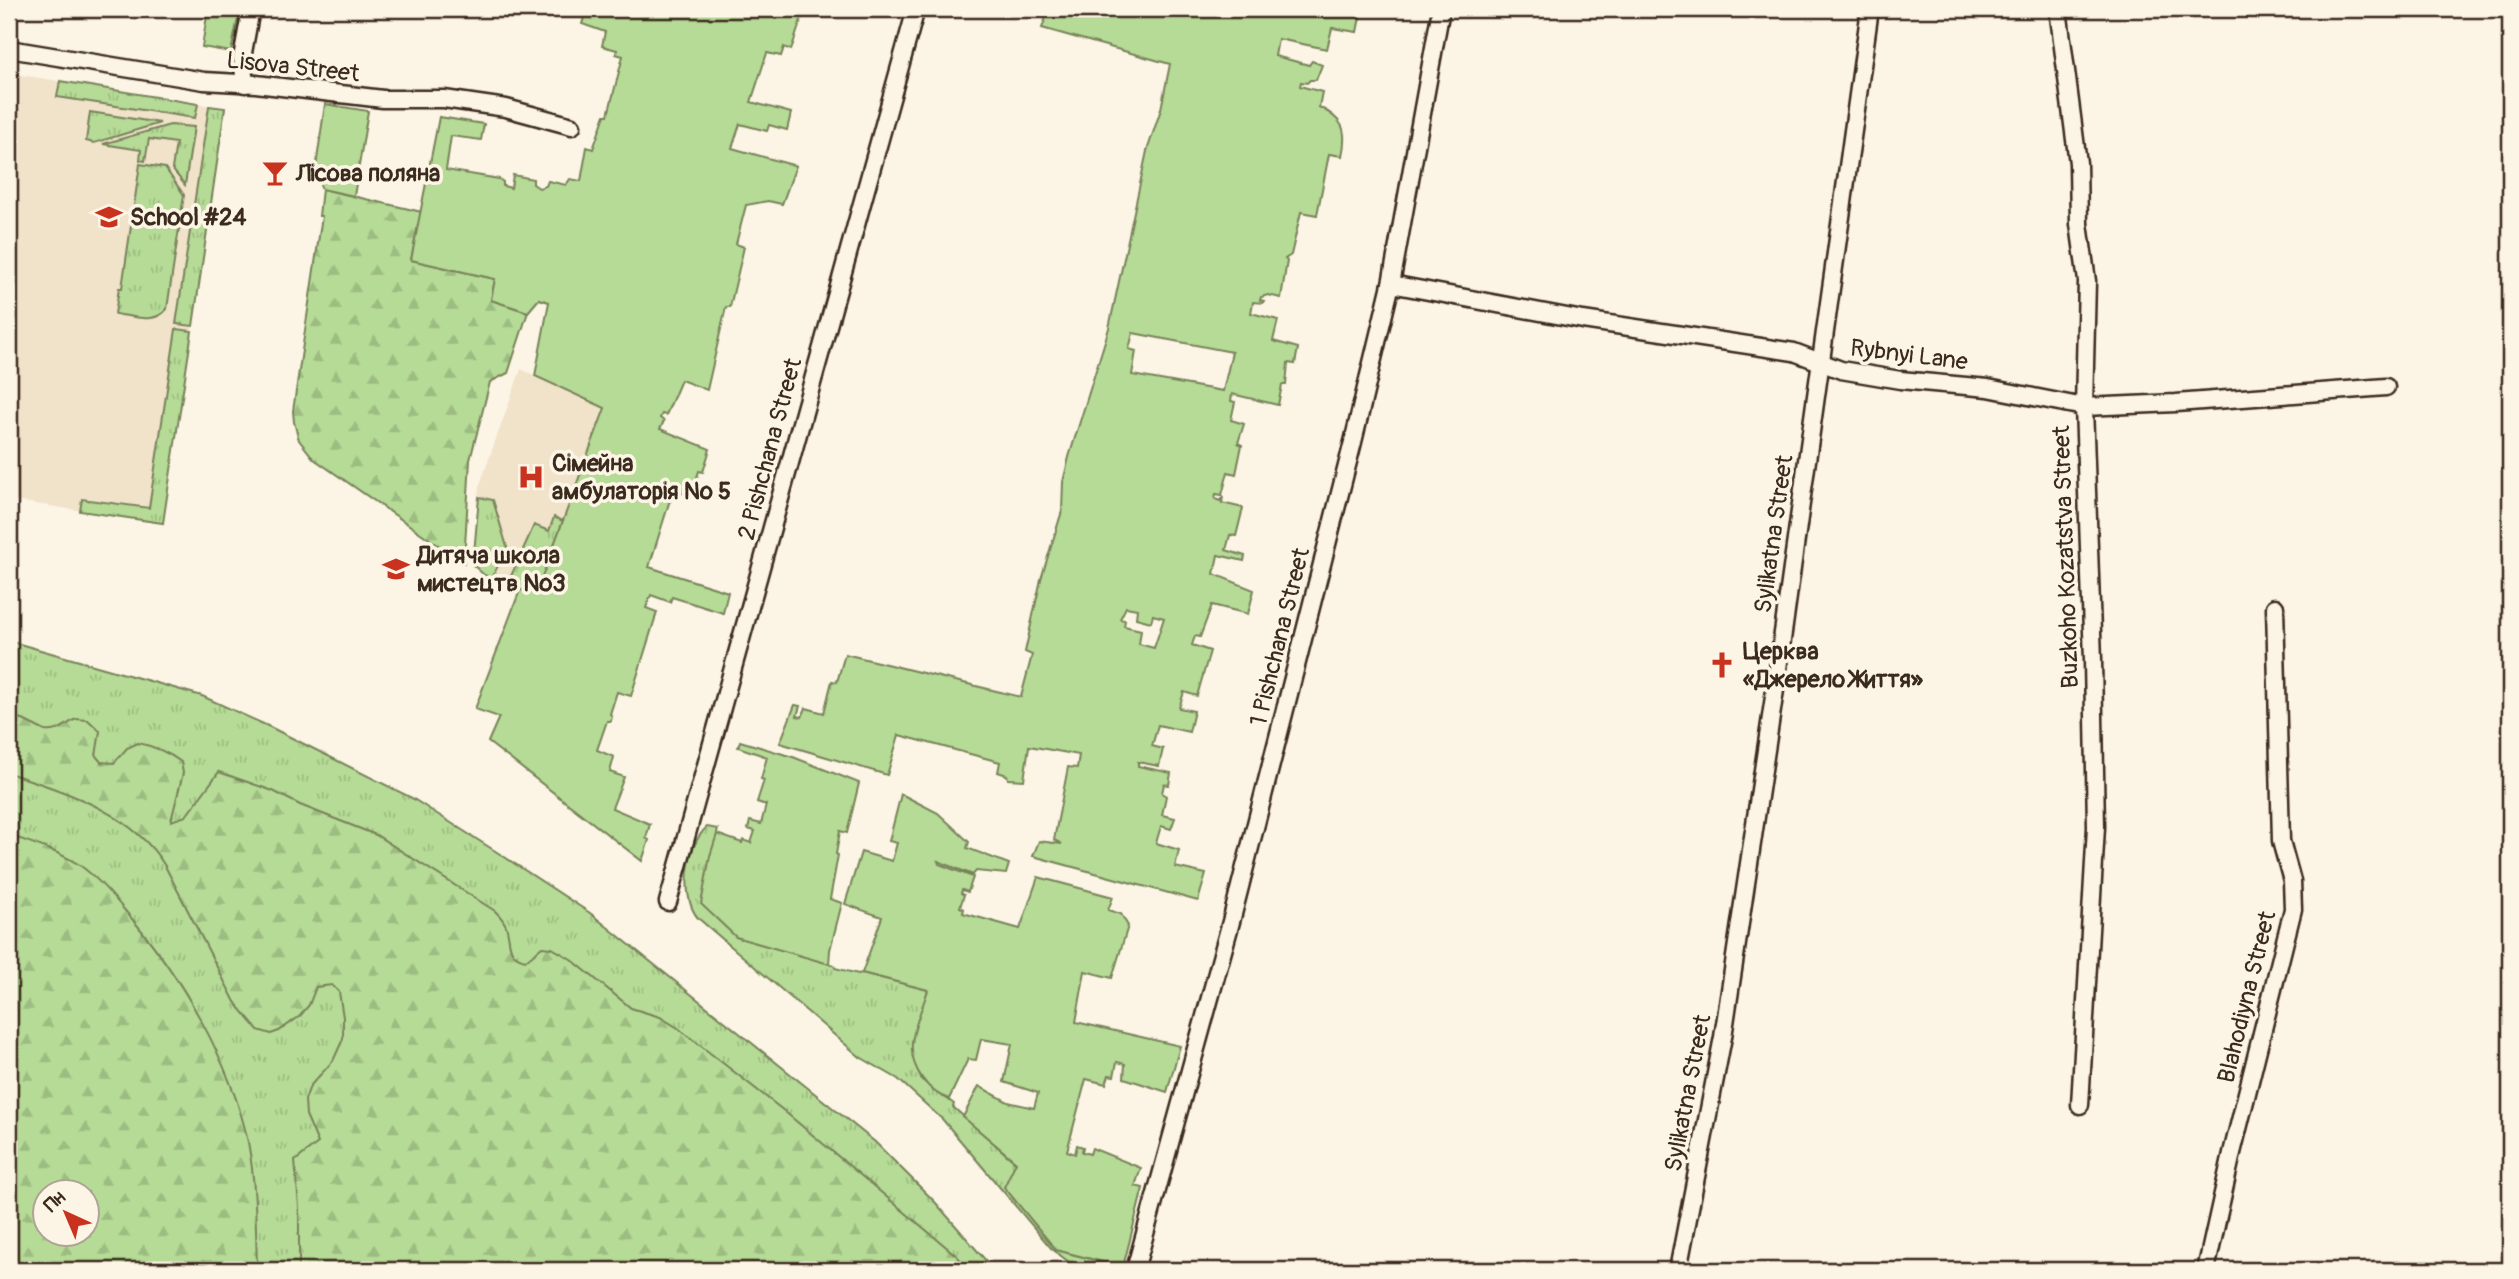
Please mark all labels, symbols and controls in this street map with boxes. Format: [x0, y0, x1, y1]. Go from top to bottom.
street label: Lisova Street [225, 46, 361, 88]
bar icon: Лісова поляна [260, 158, 290, 188]
place label: Лісова поляна [295, 159, 440, 188]
school or university icon: School #24 [94, 202, 124, 232]
place label: School #24 [130, 203, 247, 232]
street label: Rybnyi Lane [1849, 333, 1970, 377]
street label: 2 Pishchana Street [732, 355, 808, 543]
street label: Buzkoho Kozatstva Street [2047, 425, 2085, 689]
place label: Сімейна амбулаторія № 5 [552, 449, 731, 506]
street label: Sylikatna Street [1749, 453, 1799, 615]
hospital icon: Сімейна амбулаторія № 5 [516, 462, 546, 492]
place label: Дитяча школа мистецтв №3 [415, 541, 566, 598]
street label: 1 Pishchana Street [1244, 544, 1316, 729]
school or university icon: Дитяча школа мистецтв №3 [381, 554, 411, 584]
place label: Церква «Джерело Життя» [1743, 637, 1924, 694]
church icon: Церква «Джерело Життя» [1707, 650, 1737, 680]
street label: Blahodiyna Street [2212, 908, 2282, 1086]
street label: Sylikatna Street [1659, 1012, 1718, 1174]
north arrow [32, 1178, 102, 1248]
text: Пн [39, 1186, 71, 1217]

